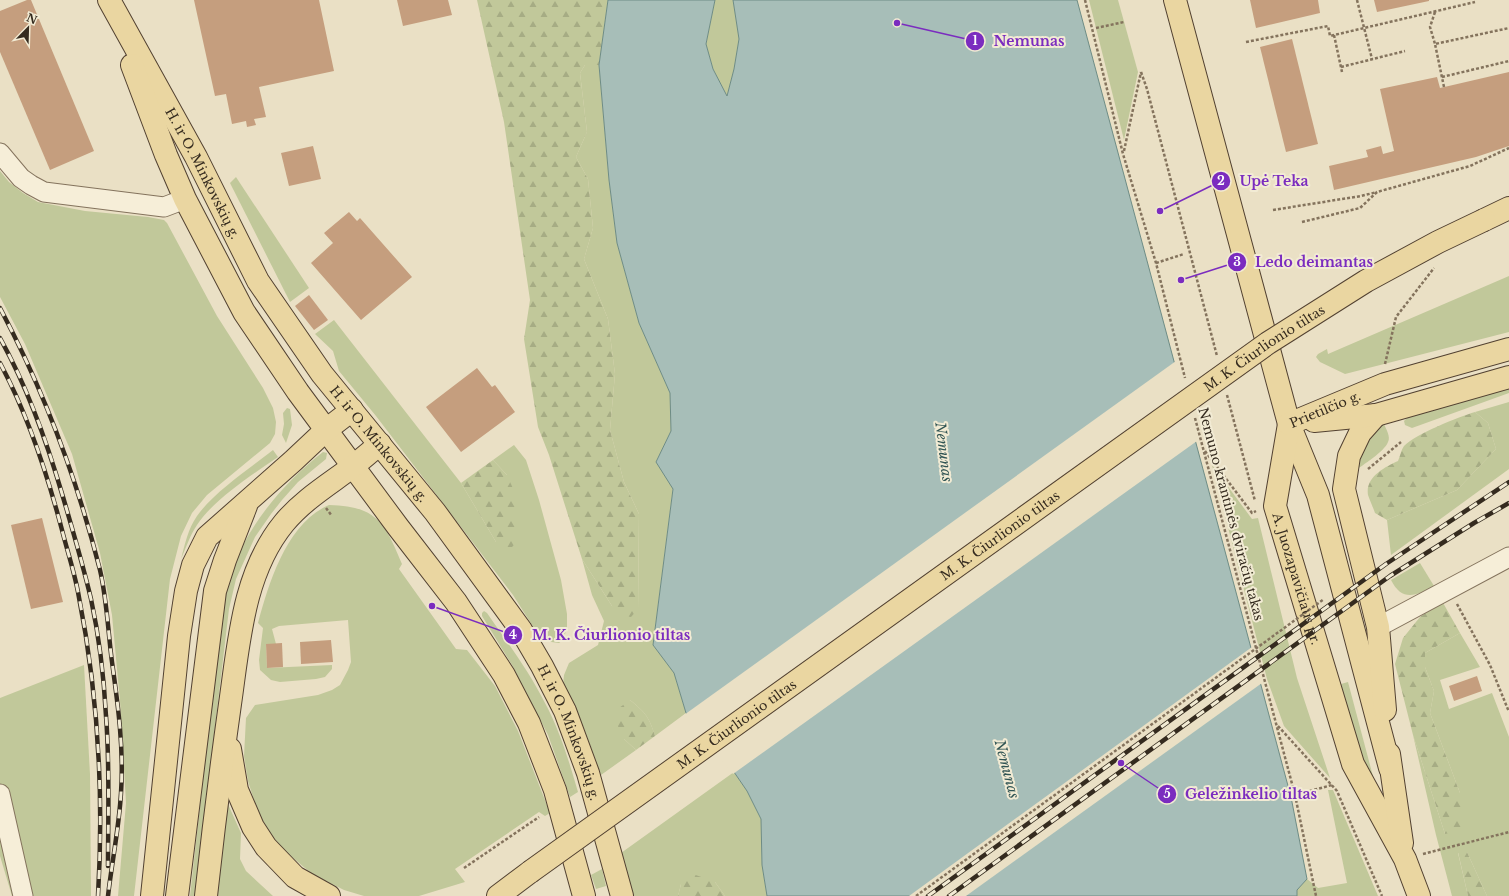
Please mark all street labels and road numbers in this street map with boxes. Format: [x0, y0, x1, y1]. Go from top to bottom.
street label: H. ir O. Minkovskių g. [162, 105, 244, 242]
street label: M. K. Čiurlionio tiltas [1200, 301, 1328, 395]
street label: H. ir O. Minkovskių g. [326, 382, 432, 505]
street label: Prietilčio g. [1287, 387, 1363, 431]
street label: Nemuno krantinės dviračių takas [1194, 406, 1268, 623]
street label: M. K. Čiurlionio tiltas [937, 487, 1063, 584]
street label: A. Juozapavičiaus pr. [1269, 510, 1325, 647]
street label: H. ir O. Minkovskių g. [534, 661, 604, 802]
street label: M. K. Čiurlionio tiltas [673, 675, 800, 773]

